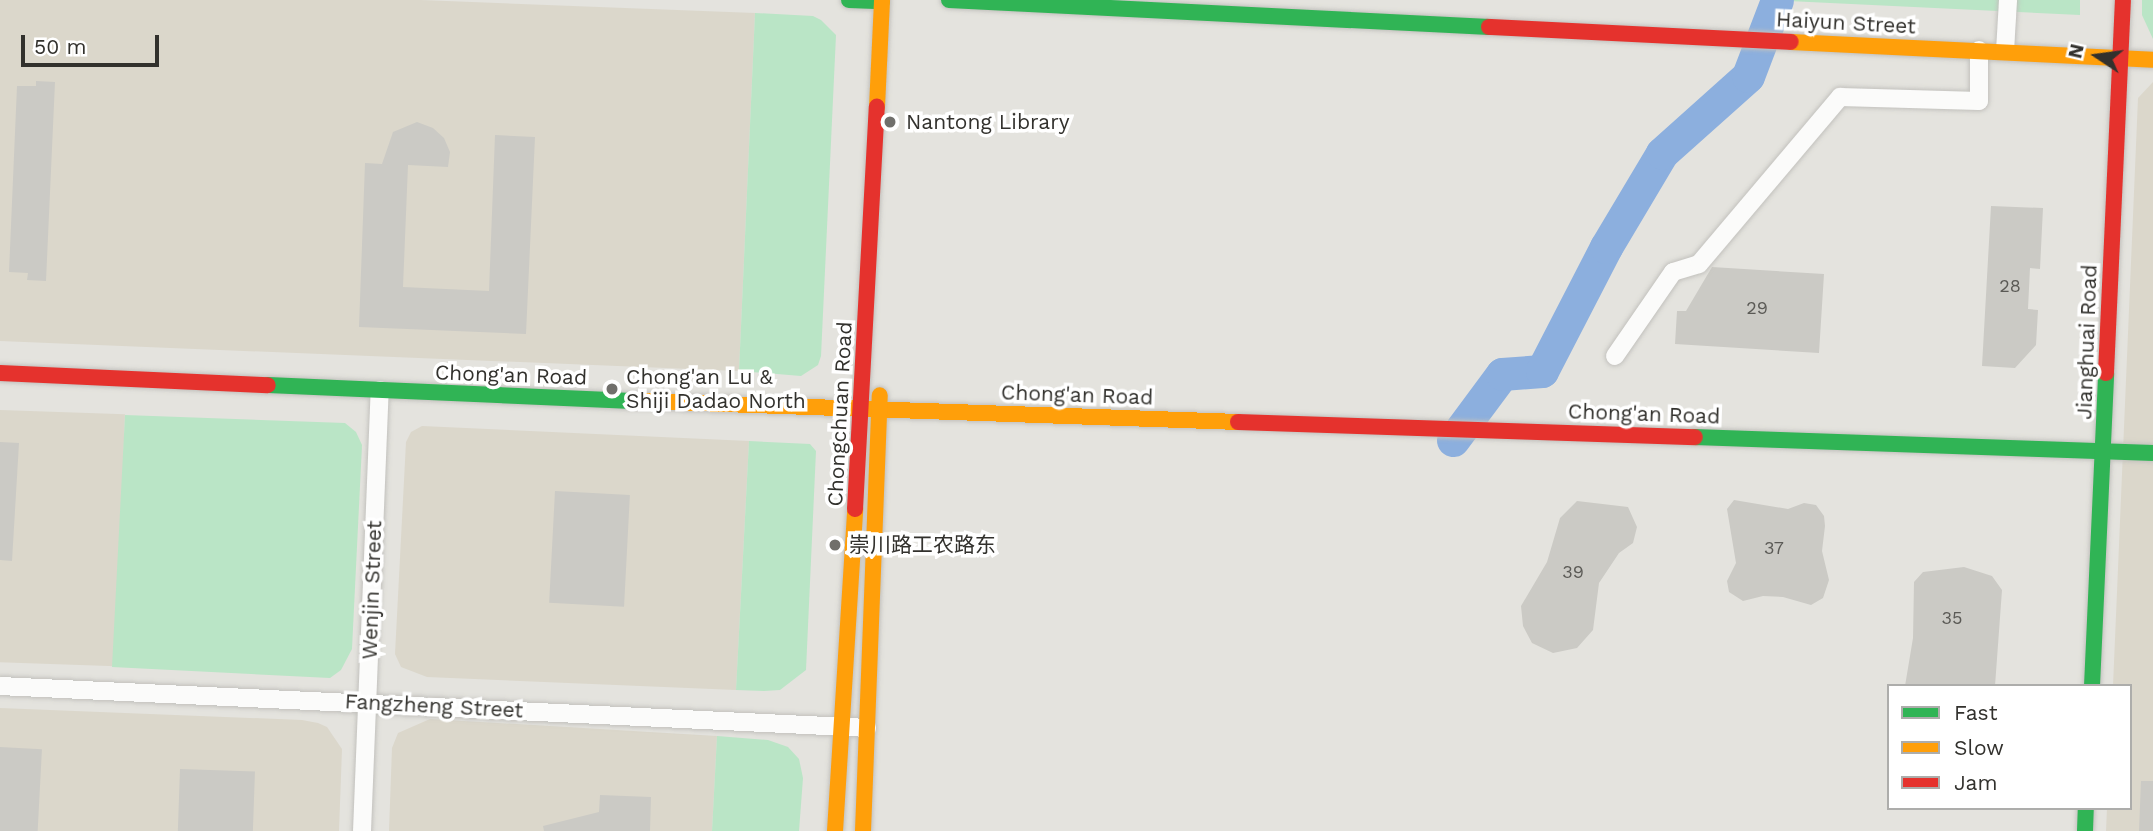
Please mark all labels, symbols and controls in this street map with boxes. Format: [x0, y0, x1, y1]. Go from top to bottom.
street label: Haiyun Street [1775, 7, 1917, 39]
scale bar [24, 21, 163, 65]
north arrow [2062, 21, 2132, 91]
text: 50 m [34, 34, 86, 59]
text: N [2063, 42, 2089, 61]
place label: Nantong Library [906, 109, 1070, 135]
marker: Nantong Library [880, 112, 900, 132]
street label: Jianghuai Road [2072, 264, 2102, 420]
house number: 28 [1999, 275, 2021, 297]
house number: 29 [1746, 297, 1768, 319]
street label: Chongchuan Road [823, 321, 857, 507]
street label: Chong'an Road [434, 360, 588, 390]
place label: Chong'an Lu & Shiji Dadao North [626, 364, 806, 414]
street label: Chong'an Road [1000, 380, 1154, 410]
marker: Chong'an Lu & Shiji Dadao North [604, 381, 620, 397]
street label: Chong'an Road [1567, 399, 1721, 429]
street label: Wenjin Street [357, 520, 387, 660]
place label: 崇川路工农路东 [849, 532, 996, 558]
marker: 崇川路工农路东 [827, 537, 843, 553]
house number: 37 [1764, 537, 1784, 559]
house number: 39 [1562, 561, 1584, 583]
house number: 35 [1942, 607, 1962, 629]
legend [1887, 684, 2132, 810]
street label: Fangzheng Street [344, 689, 524, 723]
text: Fast [1954, 700, 1998, 725]
text: Slow [1954, 735, 2004, 760]
text: Jam [1954, 770, 1997, 795]

